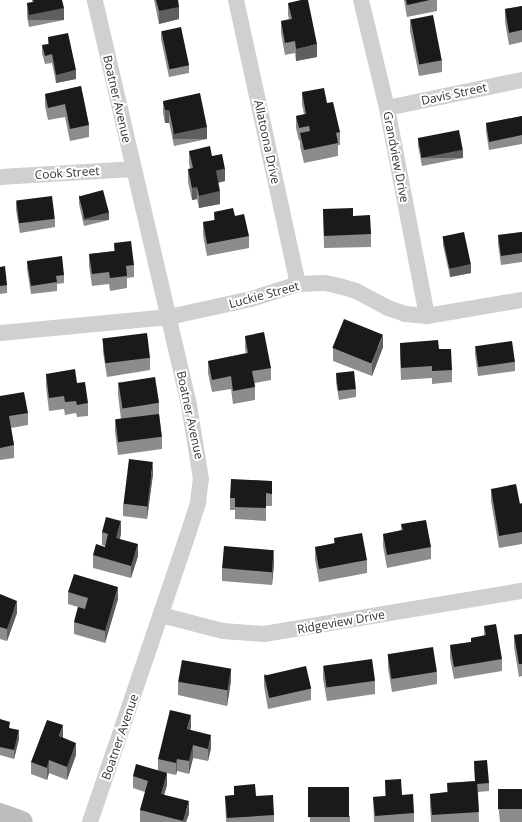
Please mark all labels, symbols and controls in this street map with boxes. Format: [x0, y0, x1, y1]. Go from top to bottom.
street label: Boatner Avenue [100, 54, 134, 144]
street label: Davis Street [420, 80, 488, 108]
street label: Allatoona Drive [251, 99, 283, 185]
street label: Grandview Drive [380, 110, 412, 204]
street label: Cook Street [34, 164, 100, 182]
street label: Luckie Street [227, 279, 301, 311]
street label: Boatner Avenue [174, 370, 206, 460]
street label: Ridgeview Drive [296, 607, 386, 637]
street label: Boatner Avenue [99, 692, 141, 782]

